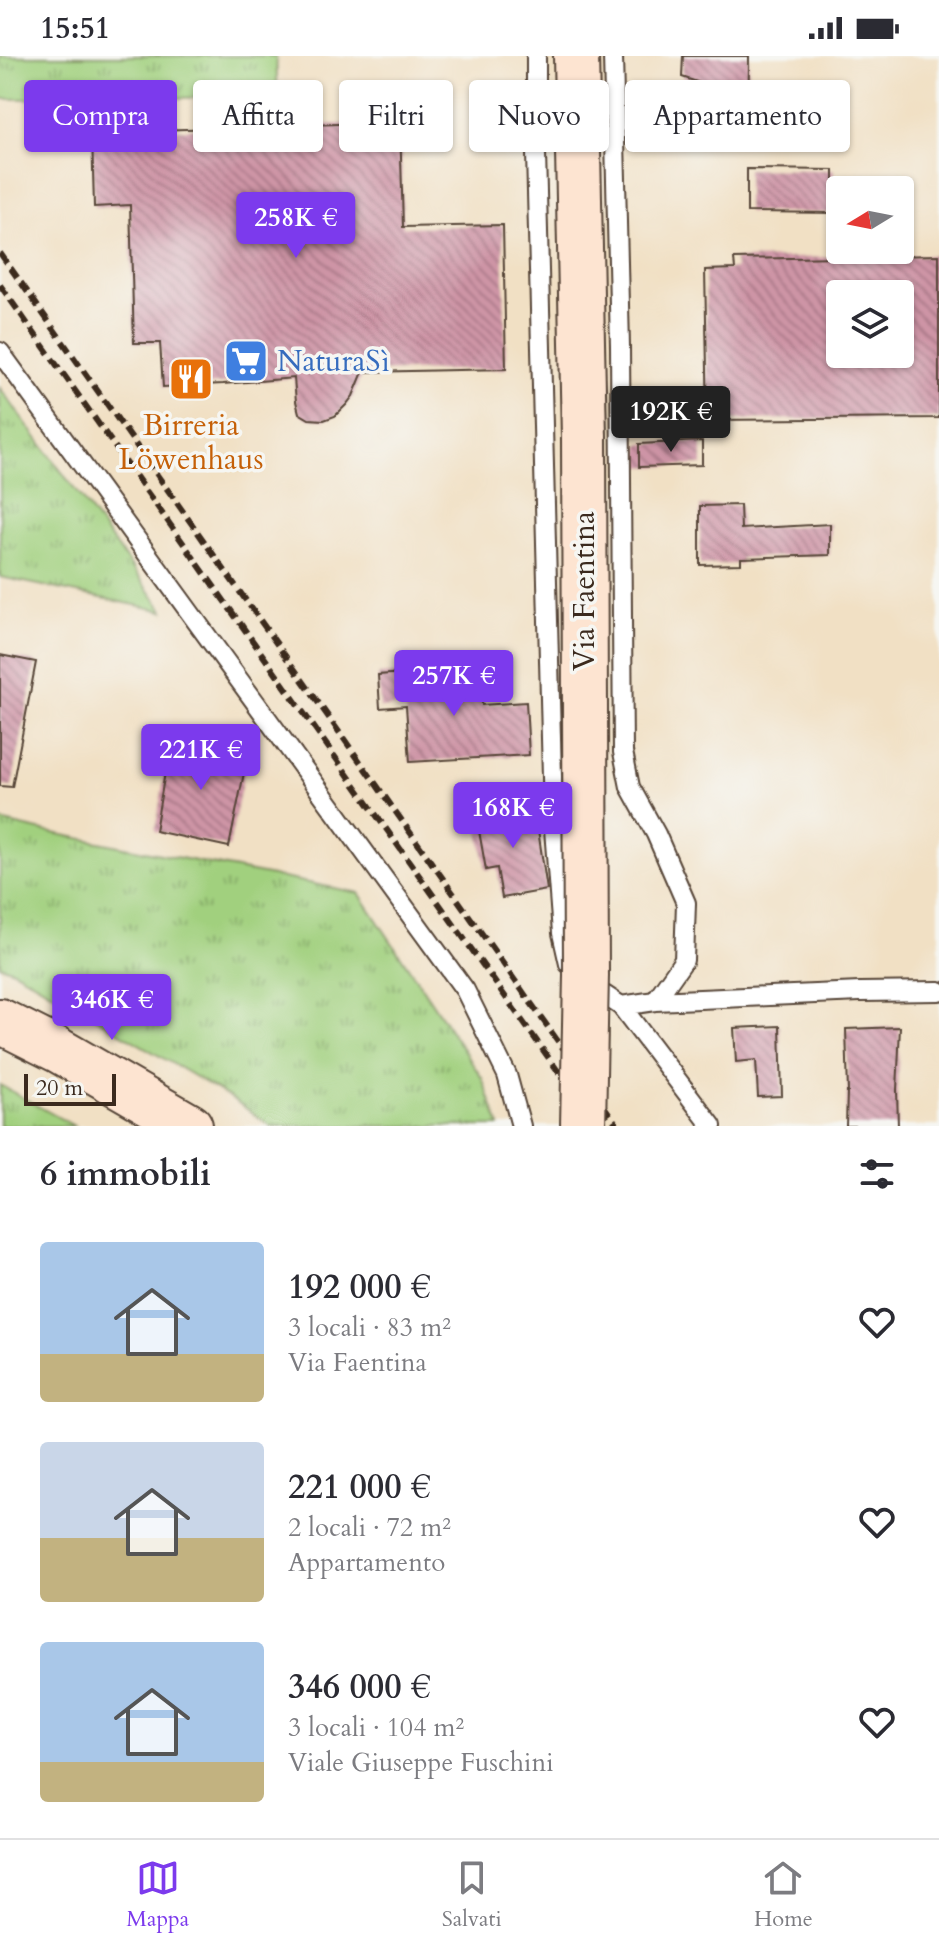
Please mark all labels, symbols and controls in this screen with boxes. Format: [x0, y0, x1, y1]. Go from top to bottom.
text: 15:51 [40, 8, 110, 49]
chip: Compra [24, 80, 177, 152]
chip: Affitta [193, 80, 323, 152]
chip: Filtri [339, 80, 453, 152]
chip: Nuovo [469, 80, 609, 152]
chip: Appartamento [625, 80, 850, 152]
north arrow [826, 176, 914, 264]
map controls [826, 176, 914, 368]
pin: 258K € [231, 192, 361, 260]
text: 258K € [254, 200, 338, 235]
button: layers [826, 280, 914, 368]
supermarket icon: NaturaSì [222, 337, 270, 385]
place label: NaturaSì [277, 341, 389, 382]
restaurant icon: Birreria Löwenhaus [167, 355, 215, 403]
pin: 192K € [606, 386, 736, 454]
text: 192K € [629, 394, 713, 429]
place label: Birreria Löwenhaus [118, 405, 264, 480]
street label: Via Faentina [564, 511, 605, 671]
pin: 257K € [389, 650, 519, 718]
text: 257K € [412, 658, 496, 693]
pin: 221K € [136, 724, 266, 792]
text: 221K € [159, 732, 243, 767]
pin: 168K € [448, 782, 578, 850]
text: 168K € [471, 790, 555, 825]
pin: 346K € [47, 974, 177, 1042]
text: 346K € [70, 982, 154, 1017]
scale bar [24, 1070, 116, 1106]
text: 20 m [36, 1073, 83, 1103]
text: 6 immobili [40, 1151, 211, 1197]
icon: filters [855, 1152, 899, 1196]
text: 192 000 € [288, 1264, 431, 1310]
icon: home [104, 1274, 200, 1370]
icon: heart [855, 1300, 899, 1344]
text: 3 locali · 83 m² [288, 1310, 451, 1345]
text: Via Faentina [288, 1345, 427, 1380]
text: 221 000 € [288, 1464, 431, 1510]
icon: home [104, 1474, 200, 1570]
icon: heart [855, 1500, 899, 1544]
text: 2 locali · 72 m² [288, 1510, 451, 1545]
text: Appartamento [288, 1545, 445, 1580]
text: 346 000 € [288, 1664, 431, 1710]
icon: home [104, 1674, 200, 1770]
icon: heart [855, 1700, 899, 1744]
text: 3 locali · 104 m² [288, 1710, 464, 1745]
text: Viale Giuseppe Fuschini [288, 1745, 554, 1780]
tab: Mappa [126, 1856, 189, 1934]
tab: Salvati [442, 1856, 502, 1934]
tab: Home [754, 1856, 813, 1934]

